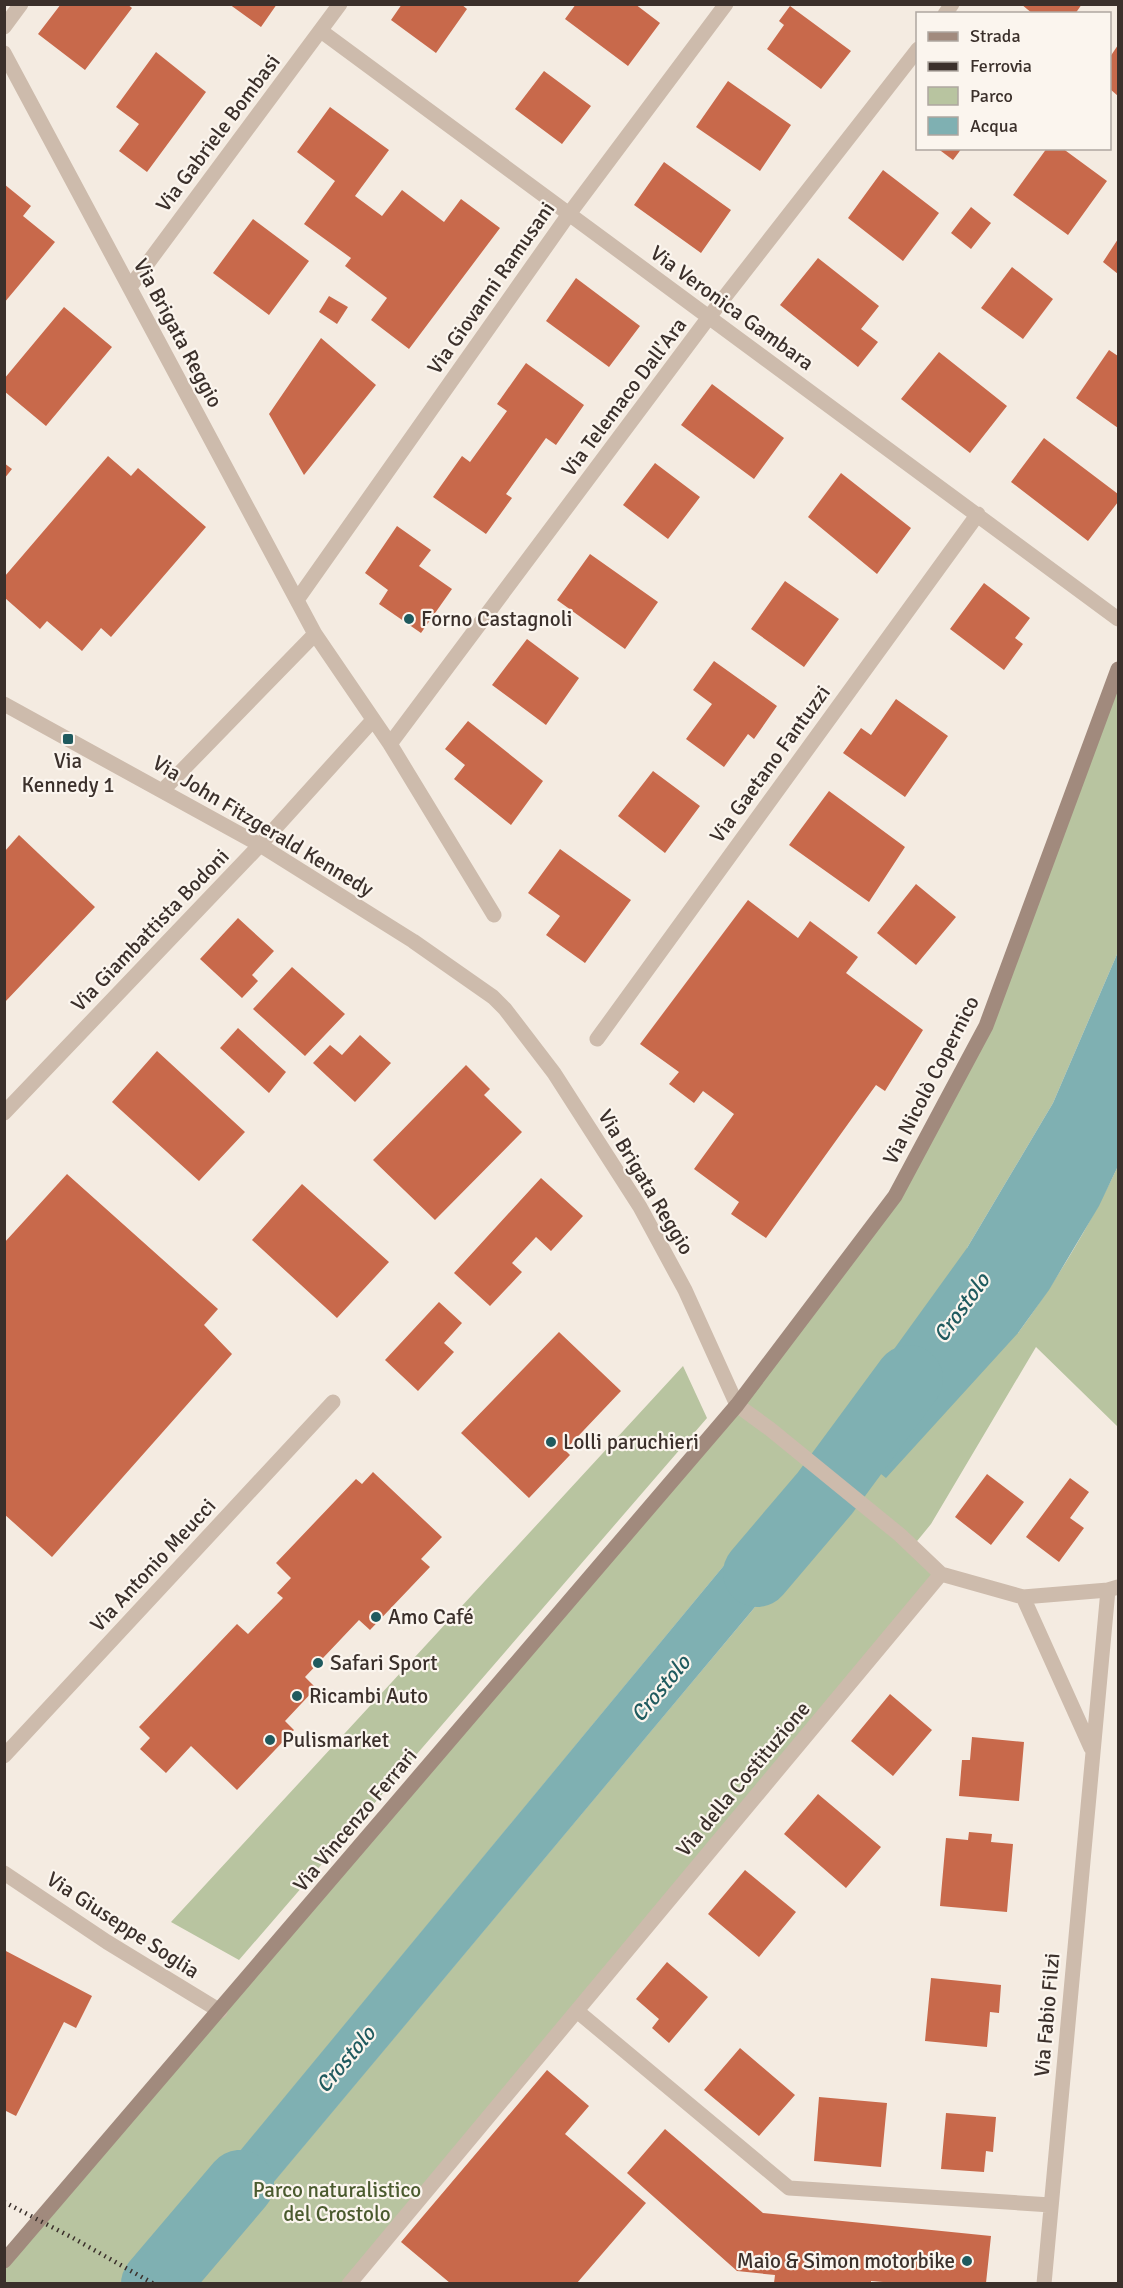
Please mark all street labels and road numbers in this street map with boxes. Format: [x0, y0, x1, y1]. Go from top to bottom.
street label: Via Gabriele Bombasi [150, 49, 286, 217]
street label: Via Giovanni Ramusani [422, 197, 560, 379]
street label: Via Veronica Gambara [645, 240, 819, 376]
street label: Via Brigata Reggio [128, 254, 228, 412]
street label: Via Telemaco Dall'Ara [556, 312, 692, 482]
street label: Via Gaetano Fantuzzi [704, 680, 836, 848]
street label: Via John Fitzgerald Kennedy [148, 750, 378, 902]
street label: Via Giambattista Bodoni [66, 843, 234, 1017]
street label: Via Nicolò Copernico [877, 991, 985, 1169]
street label: Via Brigata Reggio [592, 1105, 700, 1259]
street label: Via Antonio Meucci [85, 1493, 221, 1637]
street label: Via della Costituzione [671, 1696, 815, 1862]
street label: Via Vincenzo Ferrari [287, 1743, 423, 1897]
street label: Via Giuseppe Soglia [42, 1866, 204, 1984]
street label: Via Fabio Filzi [1029, 1952, 1065, 2078]

